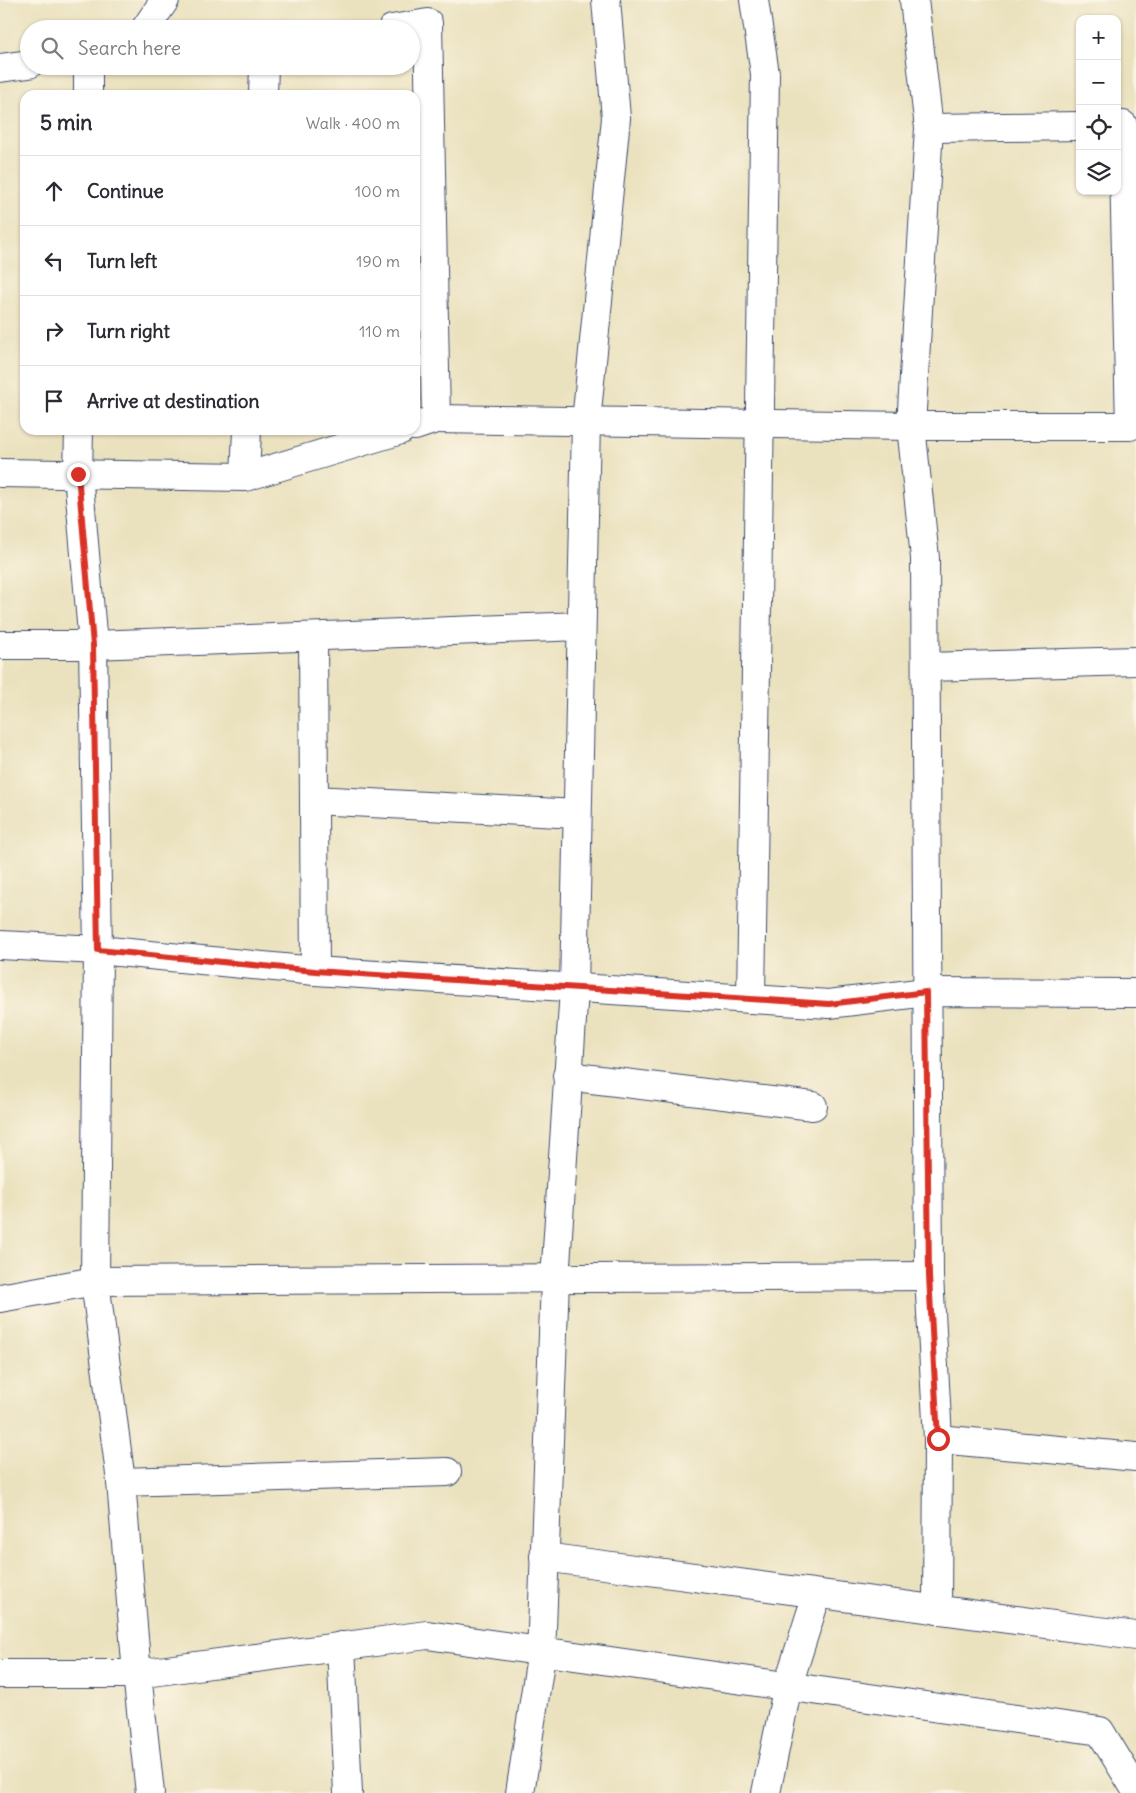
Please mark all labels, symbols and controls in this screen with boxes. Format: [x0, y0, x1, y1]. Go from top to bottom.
map controls [1076, 15, 1121, 195]
button: + [1076, 15, 1121, 60]
search box [20, 20, 420, 75]
icon: search [38, 34, 66, 62]
text: Search here [78, 36, 181, 60]
button: − [1076, 60, 1121, 105]
button: locate [1076, 105, 1121, 150]
text: 5 min [40, 109, 92, 136]
text: Walk · 400 m [306, 113, 400, 133]
button: layers [1076, 150, 1121, 195]
icon: ahead [40, 177, 68, 205]
text: Continue [87, 179, 164, 203]
text: 100 m [355, 181, 400, 201]
icon: left [40, 247, 68, 275]
text: Turn left [87, 249, 157, 273]
text: 190 m [356, 251, 400, 271]
icon: right [40, 317, 68, 345]
text: Turn right [87, 319, 170, 343]
text: 110 m [359, 321, 400, 341]
icon: arrive [40, 387, 68, 415]
text: Arrive at destination [87, 389, 260, 413]
route end [67, 463, 90, 486]
route start [927, 1428, 950, 1451]

